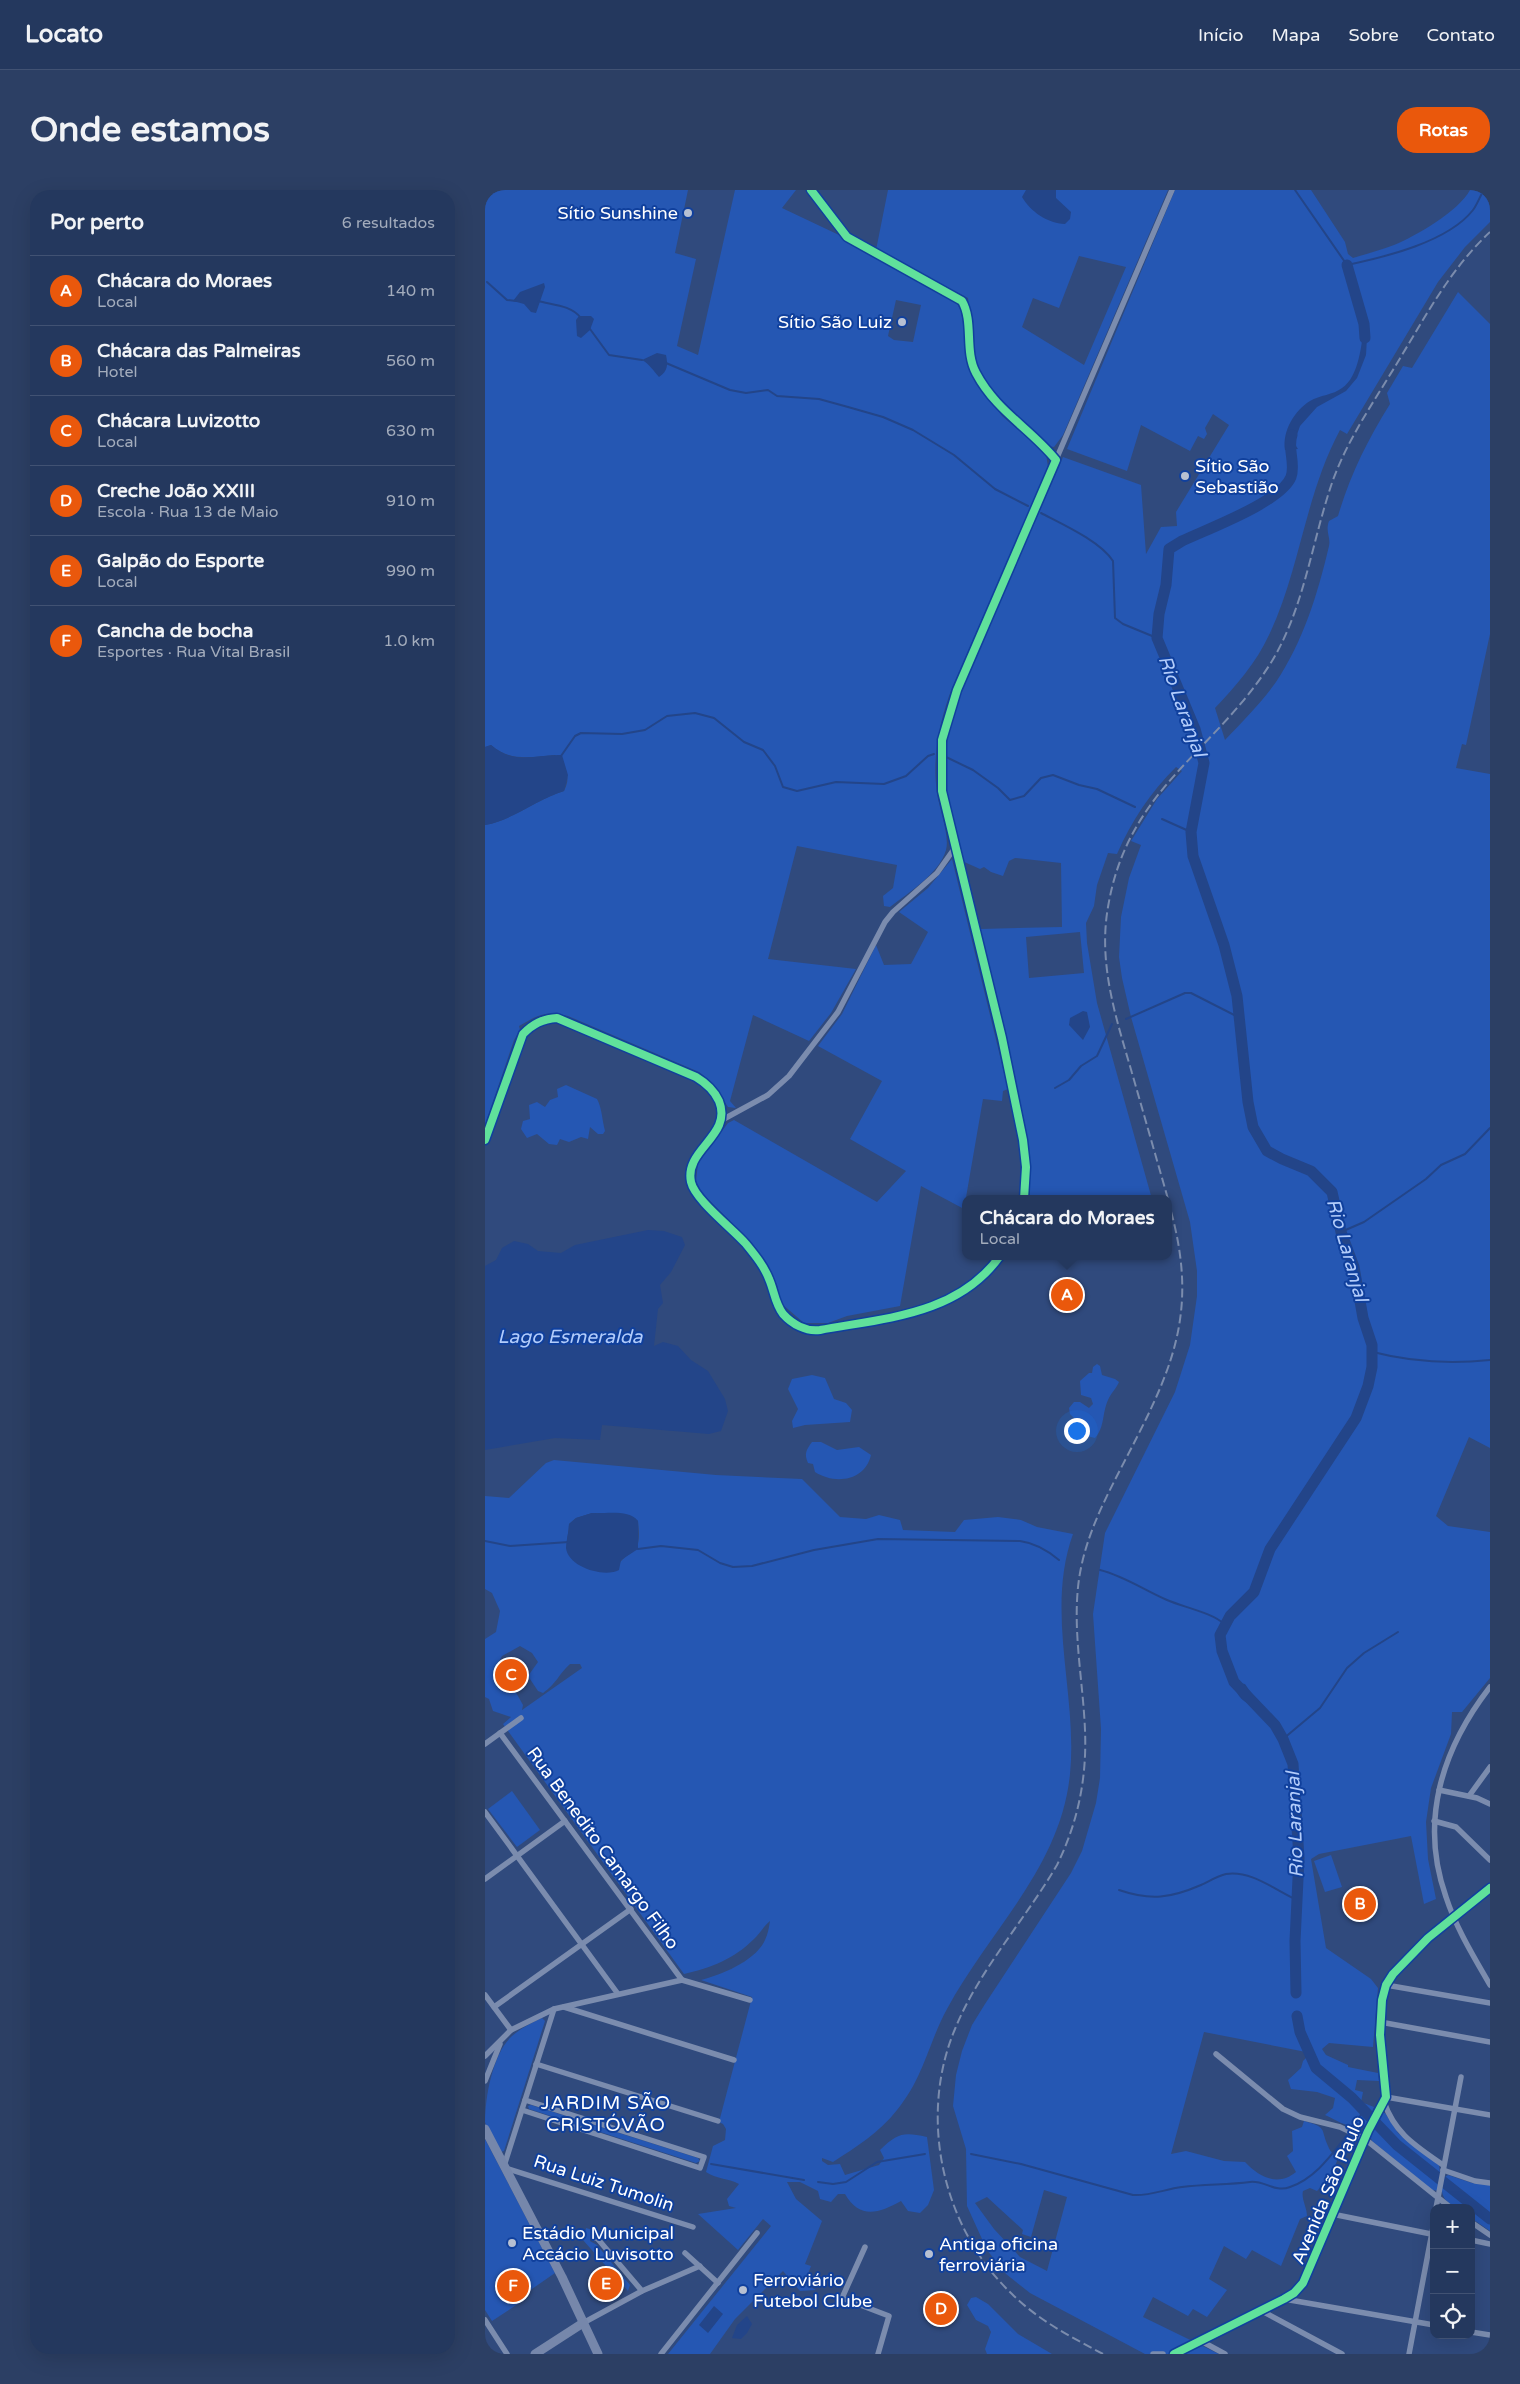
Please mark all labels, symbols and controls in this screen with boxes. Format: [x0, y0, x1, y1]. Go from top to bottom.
text: Locato [25, 20, 103, 49]
text: Início [1198, 24, 1243, 46]
text: Mapa [1271, 24, 1320, 46]
text: Sobre [1348, 24, 1399, 46]
text: Contato [1427, 24, 1495, 46]
button: Rotas [1397, 107, 1490, 153]
text: Onde estamos [30, 109, 270, 151]
place label: Sítio Sunshine [558, 202, 678, 224]
marker: Sítio Sunshine [682, 207, 694, 219]
text: Por perto [50, 210, 144, 235]
text: 6 resultados [342, 213, 435, 233]
text: Chácara do Moraes [97, 270, 272, 292]
text: A [60, 281, 72, 301]
text: 140 m [386, 281, 435, 301]
text: Local [97, 292, 137, 312]
place label: Sítio São Luiz [778, 311, 892, 333]
marker: Sítio São Luiz [896, 316, 908, 328]
text: Chácara das Palmeiras [97, 340, 301, 362]
text: B [60, 351, 72, 371]
text: 560 m [386, 351, 435, 371]
text: Hotel [97, 362, 138, 382]
text: Chácara Luvizotto [97, 410, 260, 432]
text: C [60, 421, 72, 441]
text: 630 m [386, 421, 435, 441]
text: Local [97, 432, 137, 452]
place label: Sítio São Sebastião [1195, 455, 1279, 498]
marker: Sítio São Sebastião [1179, 470, 1191, 482]
text: Creche João XXIII [97, 480, 255, 502]
text: D [60, 491, 72, 511]
text: 910 m [386, 491, 435, 511]
text: Escola · Rua 13 de Maio [97, 502, 278, 522]
text: Galpão do Esporte [97, 550, 264, 572]
text: E [61, 561, 71, 581]
text: 990 m [386, 561, 435, 581]
text: Local [97, 572, 137, 592]
text: Cancha de bocha [97, 620, 253, 642]
text: F [61, 631, 71, 651]
text: 1.0 km [383, 631, 435, 651]
text: Esportes · Rua Vital Brasil [97, 642, 290, 662]
water label: Rio Laranjal [1154, 652, 1211, 762]
popup [962, 1195, 1172, 1260]
water label: Rio Laranjal [1322, 1196, 1373, 1306]
text: Chácara do Moraes [979, 1207, 1155, 1229]
text: Local [979, 1229, 1020, 1249]
pin: A [1051, 1276, 1083, 1314]
water label: Lago Esmeralda [498, 1326, 644, 1348]
your location [1064, 1418, 1090, 1444]
pin: C [495, 1656, 527, 1694]
street label: Rua Benedito Camargo Filho [522, 1742, 684, 1954]
water label: Rio Laranjal [1282, 1769, 1308, 1878]
pin: B [1344, 1885, 1376, 1923]
district label: JARDIM SÃO CRISTÓVÃO [541, 2091, 671, 2136]
street label: Avenida São Paulo [1287, 2113, 1369, 2267]
street label: Rua Luiz Tumolin [531, 2150, 677, 2216]
map controls [1430, 2204, 1475, 2339]
button: + [1430, 2204, 1475, 2249]
place label: Estádio Municipal Accácio Luvisotto [522, 2222, 674, 2265]
place label: Antiga oficina ferroviária [939, 2233, 1058, 2276]
marker: Estádio Municipal Accácio Luvisotto [506, 2237, 518, 2249]
marker: Antiga oficina ferroviária [923, 2248, 935, 2260]
button: − [1430, 2249, 1475, 2294]
pin: E [590, 2265, 622, 2303]
pin: F [497, 2267, 529, 2305]
place label: Ferroviário Futebol Clube [753, 2269, 872, 2312]
marker: Ferroviário Futebol Clube [737, 2284, 749, 2296]
pin: D [925, 2290, 957, 2328]
button: locate [1430, 2294, 1475, 2339]

